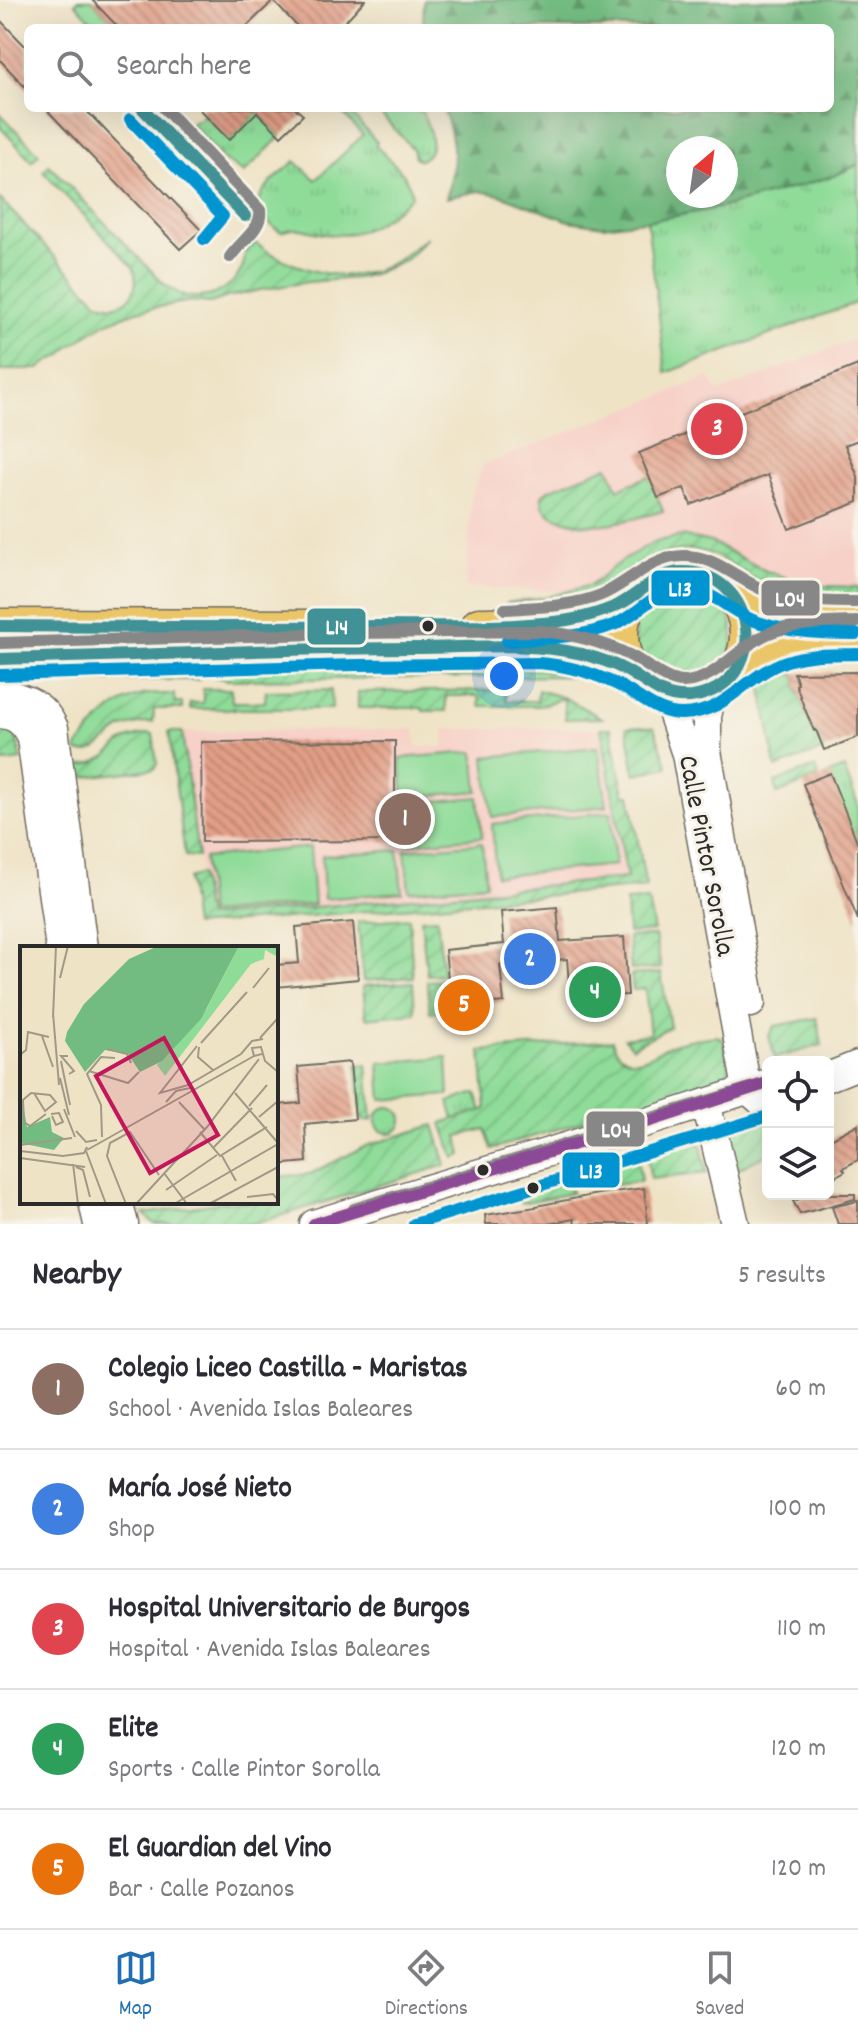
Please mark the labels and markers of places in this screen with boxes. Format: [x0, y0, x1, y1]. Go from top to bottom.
pin: 3 [691, 399, 743, 459]
unlabelled marker [420, 618, 436, 634]
pin: 1 [379, 789, 431, 849]
pin: 2 [504, 929, 556, 989]
pin: 4 [569, 962, 621, 1022]
pin: 5 [438, 975, 490, 1035]
unlabelled marker [475, 1162, 491, 1178]
unlabelled marker [525, 1180, 541, 1196]

